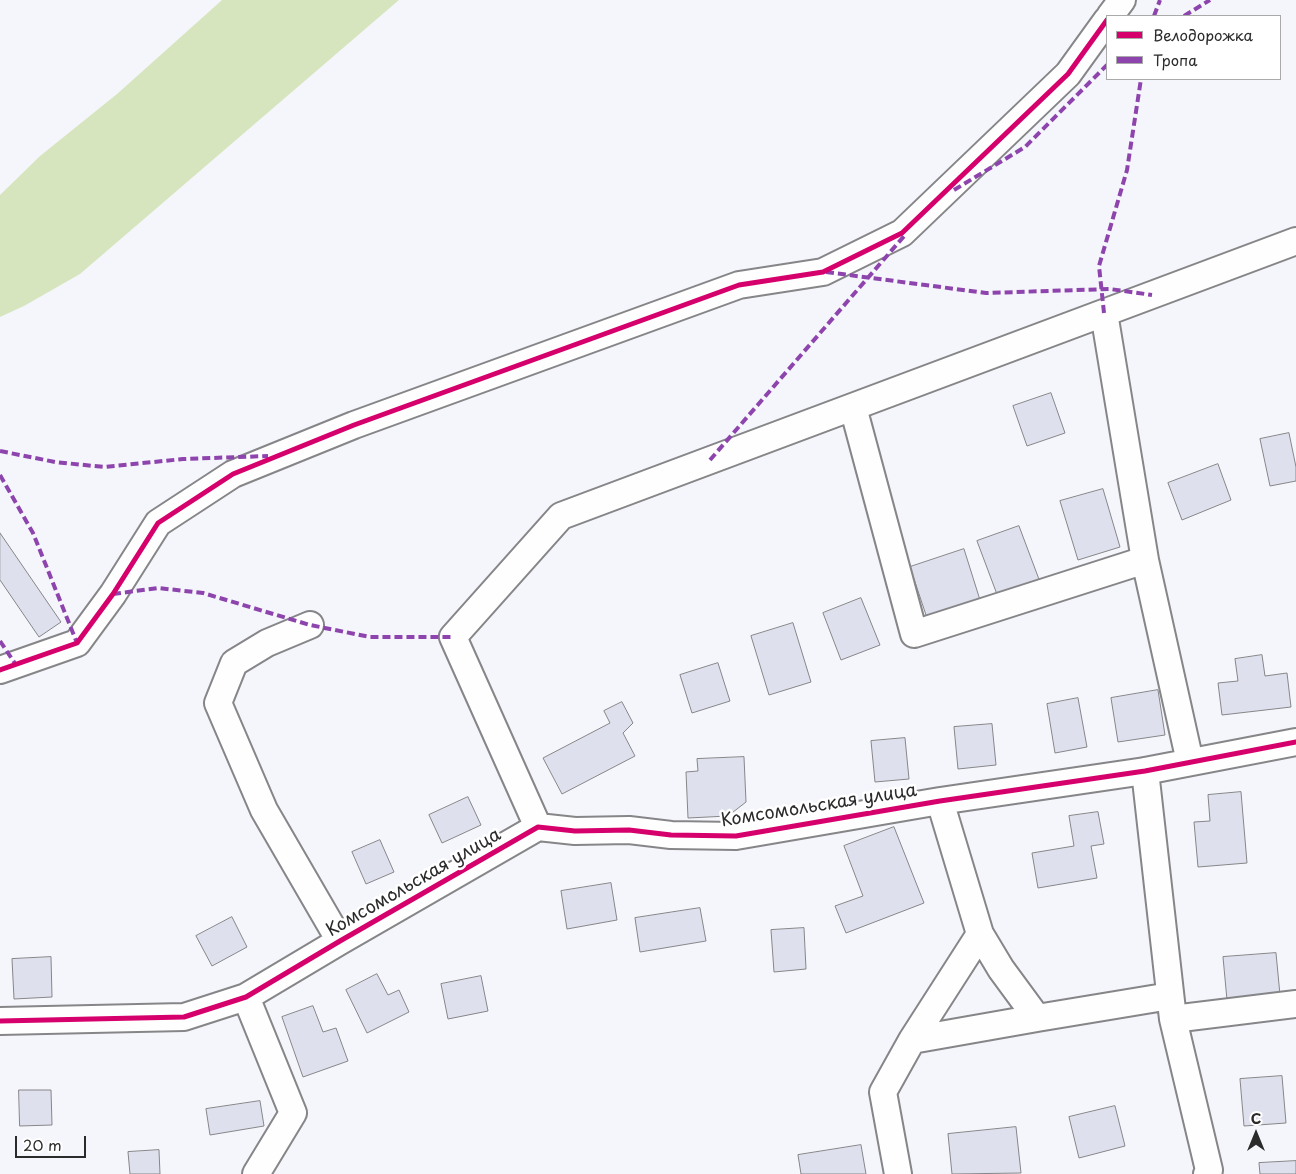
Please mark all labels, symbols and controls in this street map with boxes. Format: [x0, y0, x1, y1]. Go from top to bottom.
legend [1106, 15, 1281, 80]
text: Велодорожка [1153, 23, 1253, 46]
text: Тропа [1153, 48, 1198, 71]
street label: Комсомольская улица [720, 780, 918, 832]
street label: Комсомольская улица [323, 824, 505, 942]
text: С [1251, 1108, 1261, 1129]
north arrow [1231, 1109, 1281, 1159]
scale bar [18, 1126, 89, 1158]
text: 20 m [23, 1133, 62, 1156]

